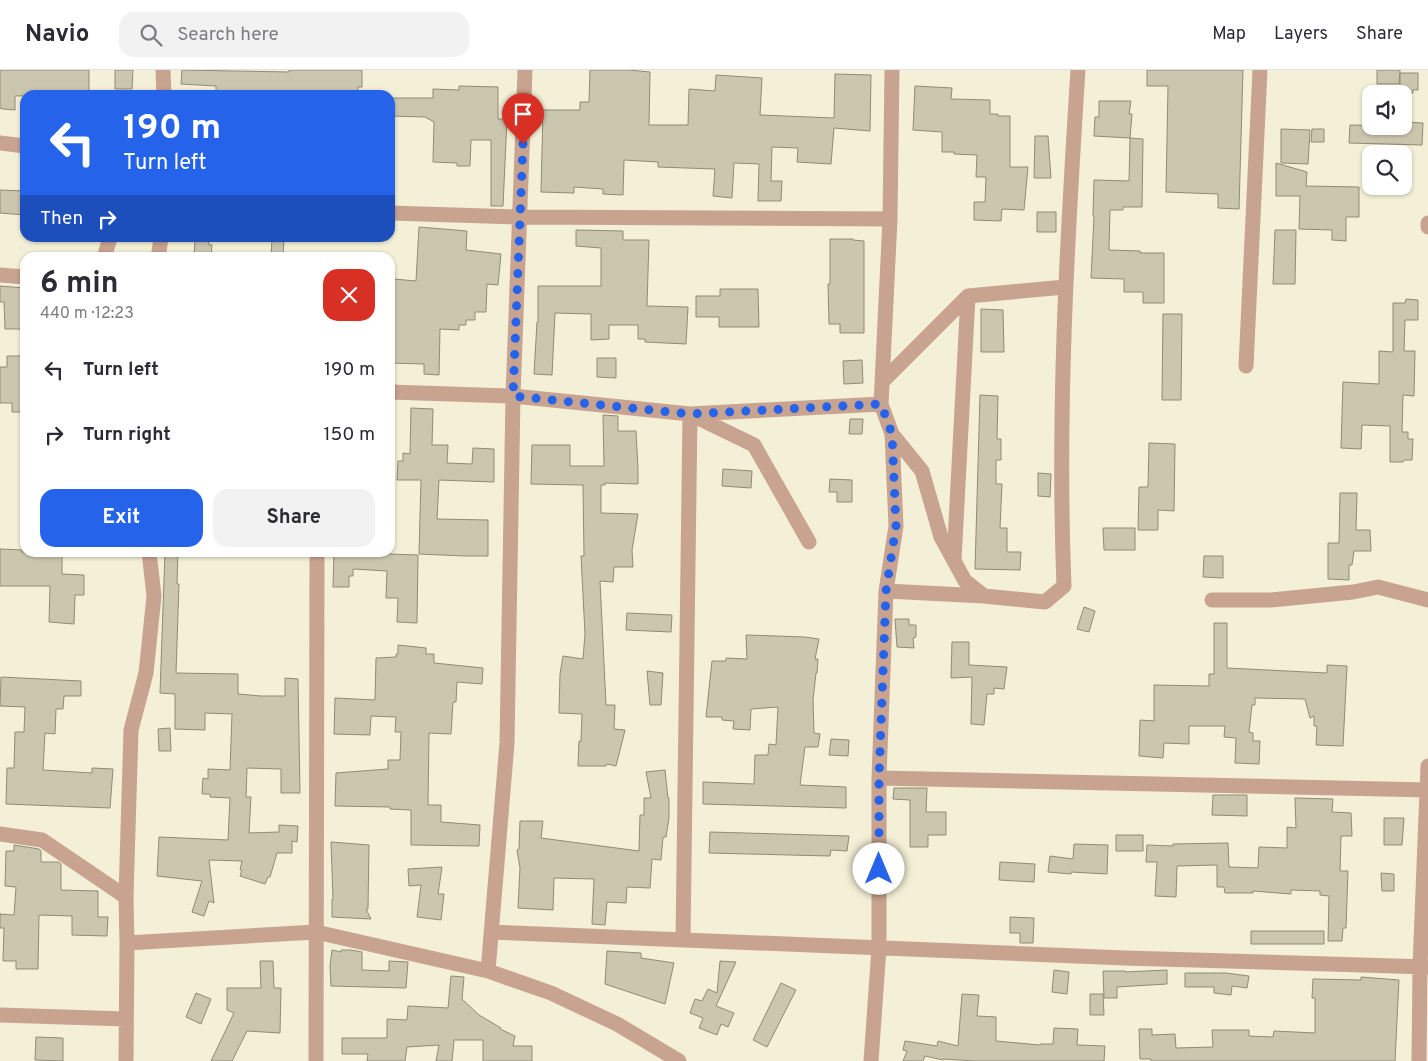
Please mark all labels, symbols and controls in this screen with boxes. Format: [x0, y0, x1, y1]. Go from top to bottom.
search box [119, 12, 469, 57]
text: Navio [25, 20, 89, 50]
icon: search [137, 21, 165, 49]
text: Search here [177, 23, 279, 47]
text: Map [1212, 23, 1246, 46]
text: Layers [1274, 23, 1328, 46]
text: Share [1356, 23, 1403, 46]
map controls [1362, 85, 1412, 195]
button: sound [1362, 85, 1412, 135]
pin [502, 93, 544, 144]
icon: arrive [509, 100, 537, 128]
text: 190 m [123, 107, 221, 151]
icon: left [40, 110, 105, 175]
button: search [1362, 145, 1412, 195]
text: Turn left [123, 150, 206, 177]
icon: right [93, 205, 121, 233]
text: Then [40, 207, 83, 231]
text: 6 min [40, 266, 118, 303]
button: close [323, 269, 375, 321]
text: 440 m · 12:23 [40, 304, 134, 324]
icon: left [40, 356, 68, 384]
text: Turn left [83, 358, 159, 382]
text: 190 m [324, 358, 375, 382]
icon: right [40, 421, 68, 449]
text: Turn right [83, 423, 171, 447]
text: 150 m [323, 423, 375, 447]
button: Exit [40, 489, 203, 547]
button: Share [213, 489, 375, 547]
position arrow [852, 842, 904, 894]

